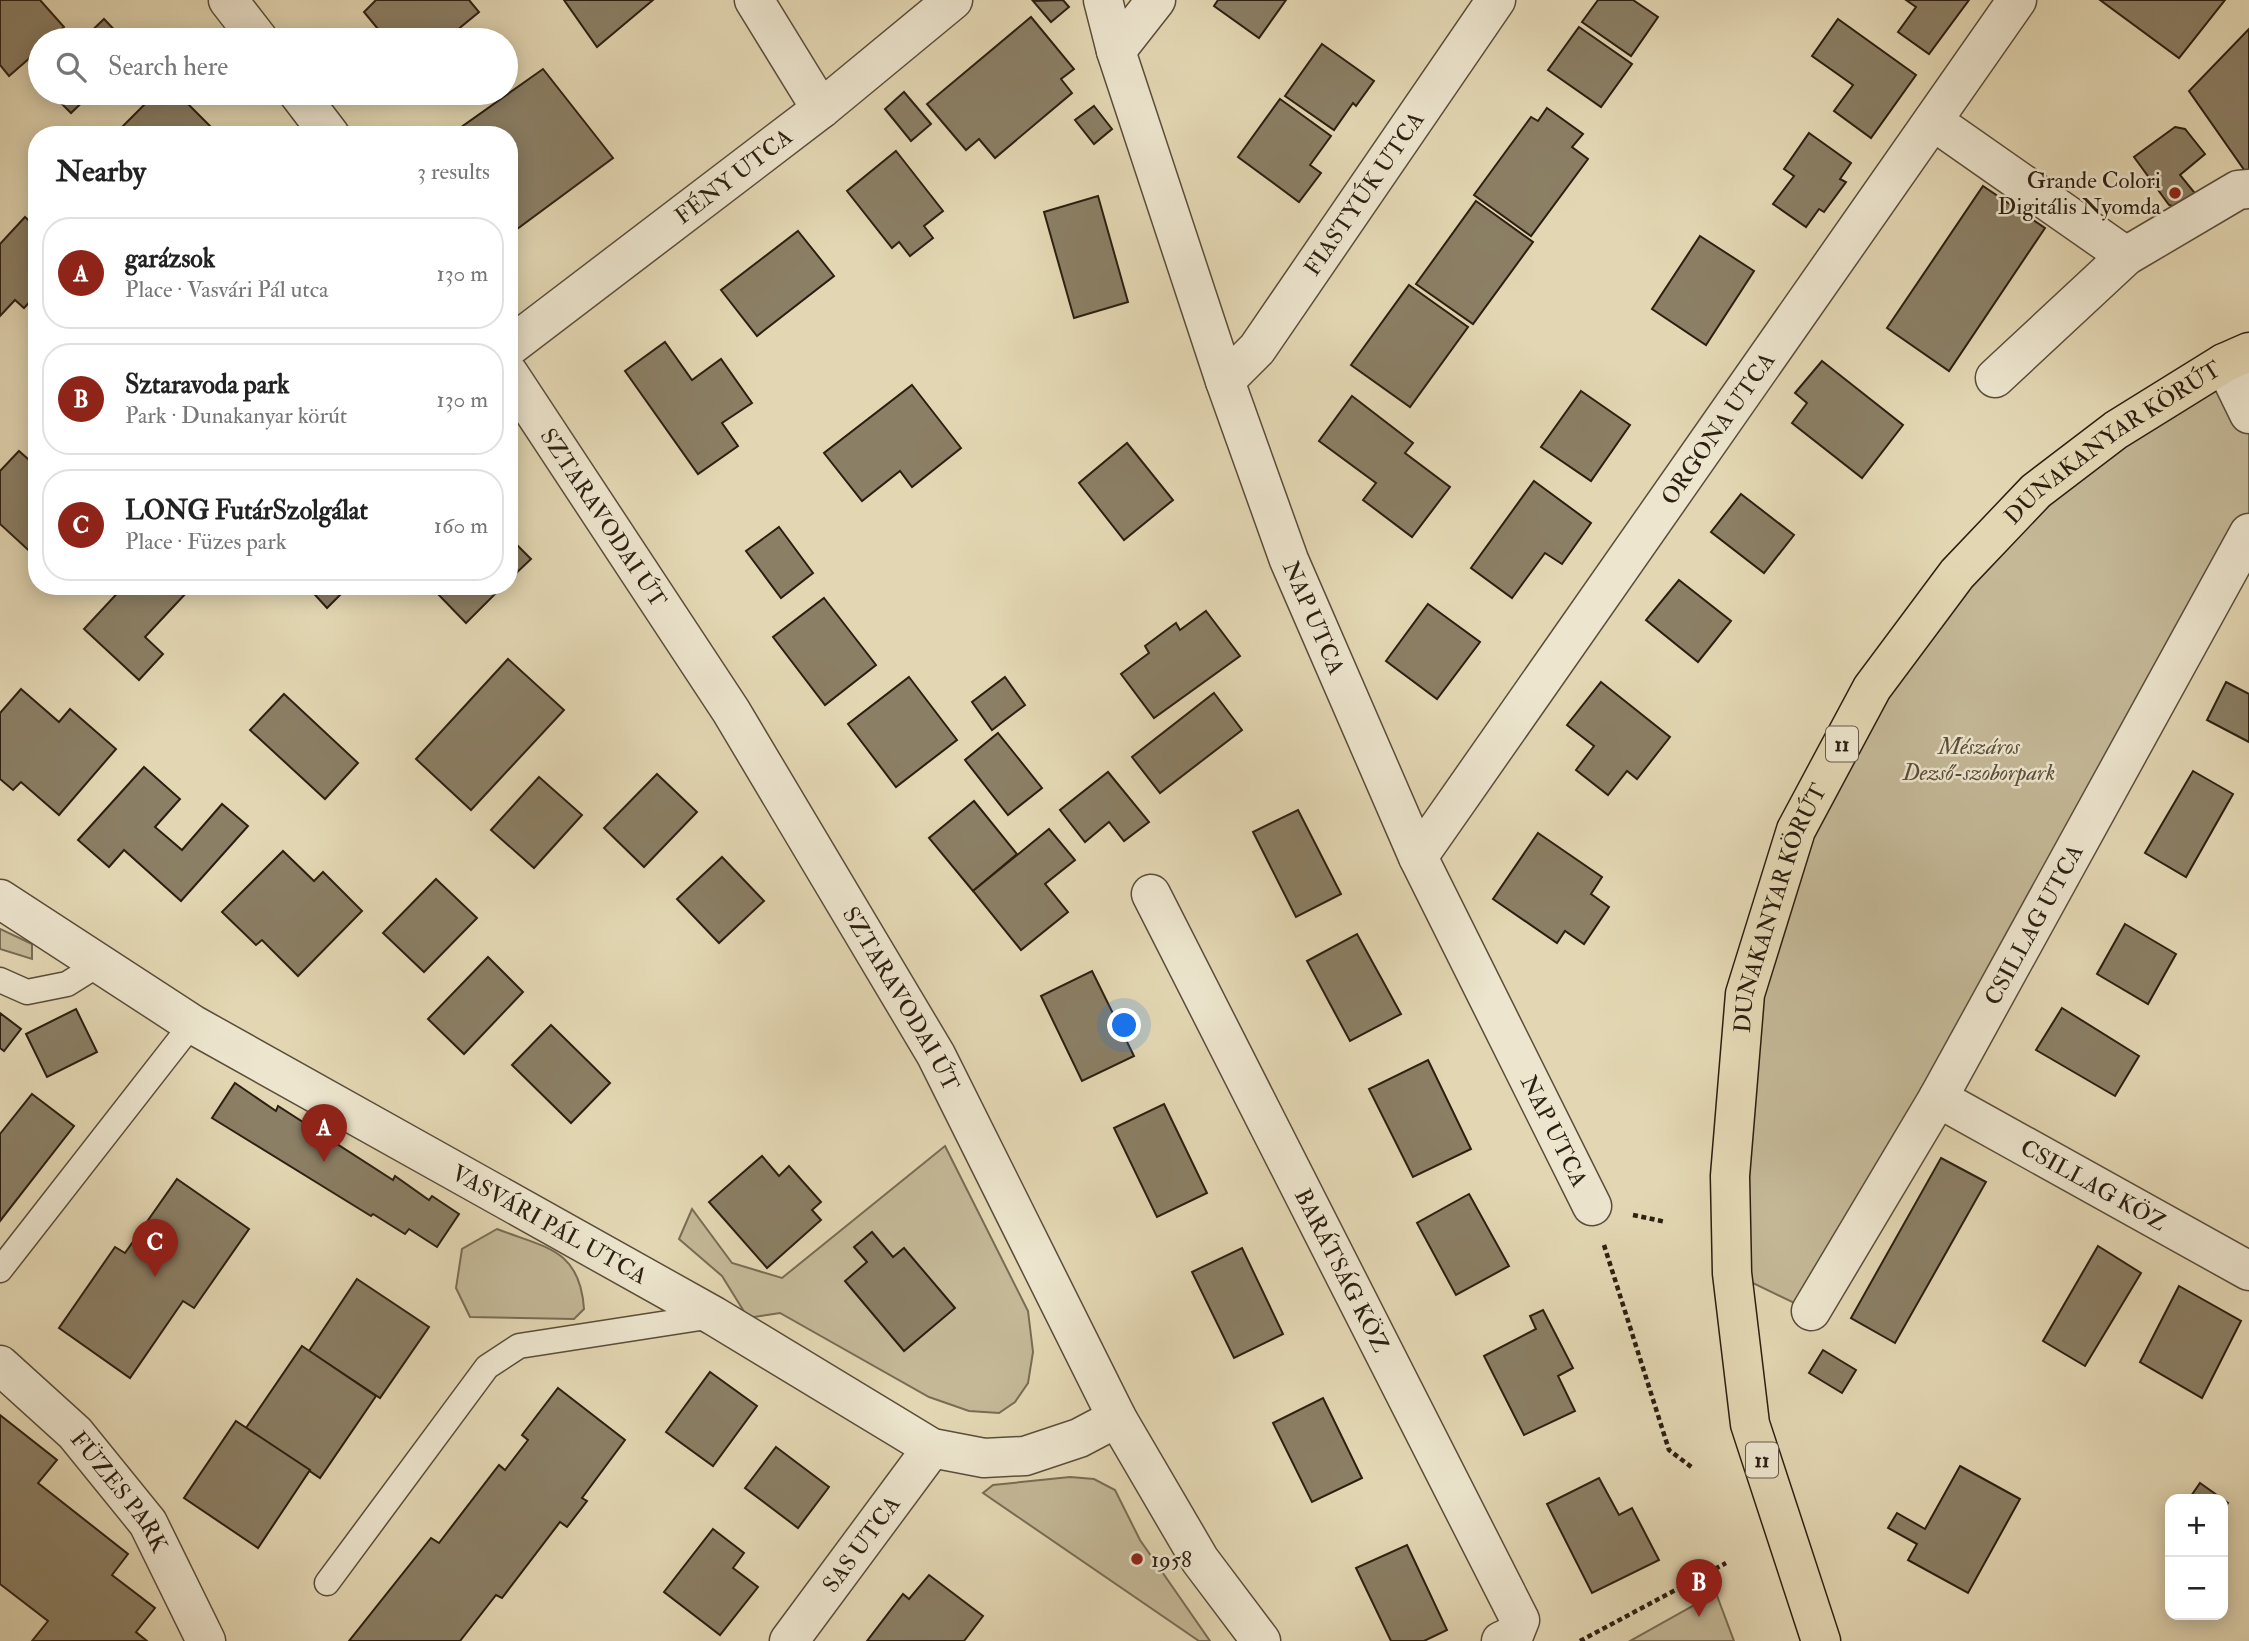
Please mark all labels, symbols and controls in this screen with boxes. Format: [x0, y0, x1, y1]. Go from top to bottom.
search box [28, 28, 518, 105]
icon: search [52, 48, 90, 86]
text: Search here [108, 51, 228, 83]
street label: FIASTYÚK UTCA [1297, 105, 1430, 281]
street label: FÉNY UTCA [669, 122, 798, 230]
text: Nearby [56, 153, 146, 190]
text: 3 results [417, 157, 490, 186]
place label: Grande Colori Digitális Nyomda [1998, 166, 2162, 221]
marker: Grande Colori Digitális Nyomda [2167, 185, 2183, 201]
text: garázsok [125, 243, 215, 275]
text: A [74, 259, 88, 288]
text: 130 m [436, 259, 488, 288]
text: Place · Vasvári Pál utca [125, 275, 328, 304]
street label: ORGONA UTCA [1654, 346, 1781, 510]
street label: DUNAKANYAR KÖRÚT [1998, 354, 2226, 530]
text: Sztaravoda park [125, 369, 290, 401]
text: B [73, 385, 89, 414]
text: 130 m [436, 385, 488, 414]
text: Park · Dunakanyar körút [125, 401, 347, 430]
street label: SZTARAVODAI ÚT [534, 423, 673, 613]
text: LONG FutárSzolgálat [125, 495, 368, 527]
text: C [73, 511, 89, 540]
text: 160 m [434, 511, 488, 540]
text: Place · Füzes park [125, 527, 287, 556]
street label: NAP UTCA [1277, 556, 1352, 679]
road number: 11 [1826, 726, 1858, 762]
park label: Mészáros Dezső-szoborpark [1902, 732, 2055, 787]
street label: DUNAKANYAR KÖRÚT [1727, 778, 1833, 1034]
street label: CSILLAG UTCA [1978, 839, 2090, 1010]
street label: SZTARAVODAI ÚT [836, 901, 966, 1096]
your location [1107, 1008, 1141, 1042]
street label: NAP UTCA [1515, 1070, 1595, 1192]
pin: A [301, 1104, 347, 1162]
street label: CSILLAG KÖZ [2015, 1132, 2172, 1237]
street label: VASVÁRI PÁL UTCA [447, 1158, 653, 1291]
street label: BARÁTSÁG KÖZ [1289, 1184, 1396, 1357]
pin: C [132, 1219, 178, 1277]
street label: FÜZES PARK [64, 1425, 175, 1558]
road number: 11 [1746, 1442, 1778, 1478]
street label: SAS UTCA [816, 1489, 907, 1598]
map controls [2165, 1494, 2228, 1620]
button: + [2165, 1494, 2228, 1557]
place label: 1958 [1151, 1545, 1192, 1574]
marker: 1958 [1129, 1551, 1145, 1567]
button: − [2165, 1557, 2228, 1620]
pin: B [1676, 1559, 1722, 1617]

